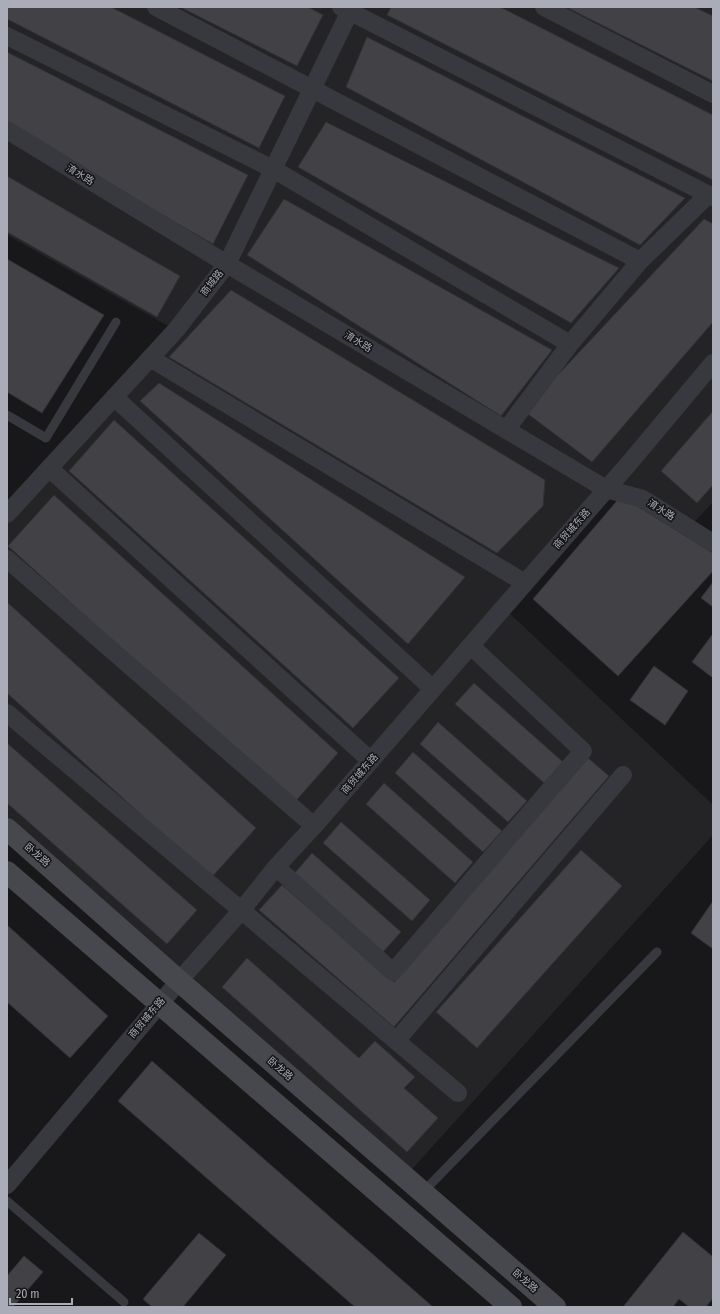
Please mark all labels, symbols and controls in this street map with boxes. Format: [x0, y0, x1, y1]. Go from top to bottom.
street label: 淯水路 [64, 162, 96, 188]
street label: 商城路 [198, 267, 226, 299]
street label: 淯水路 [342, 329, 374, 355]
street label: 淯水路 [645, 497, 677, 523]
street label: 商贸城东路 [551, 506, 593, 552]
street label: 商贸城东路 [339, 751, 381, 797]
street label: 卧龙路 [22, 841, 52, 869]
street label: 商贸城东路 [126, 995, 168, 1041]
street label: 卧龙路 [265, 1055, 295, 1083]
street label: 卧龙路 [510, 1267, 540, 1295]
scale bar [10, 1280, 72, 1306]
text: 20 m [16, 1287, 40, 1301]

